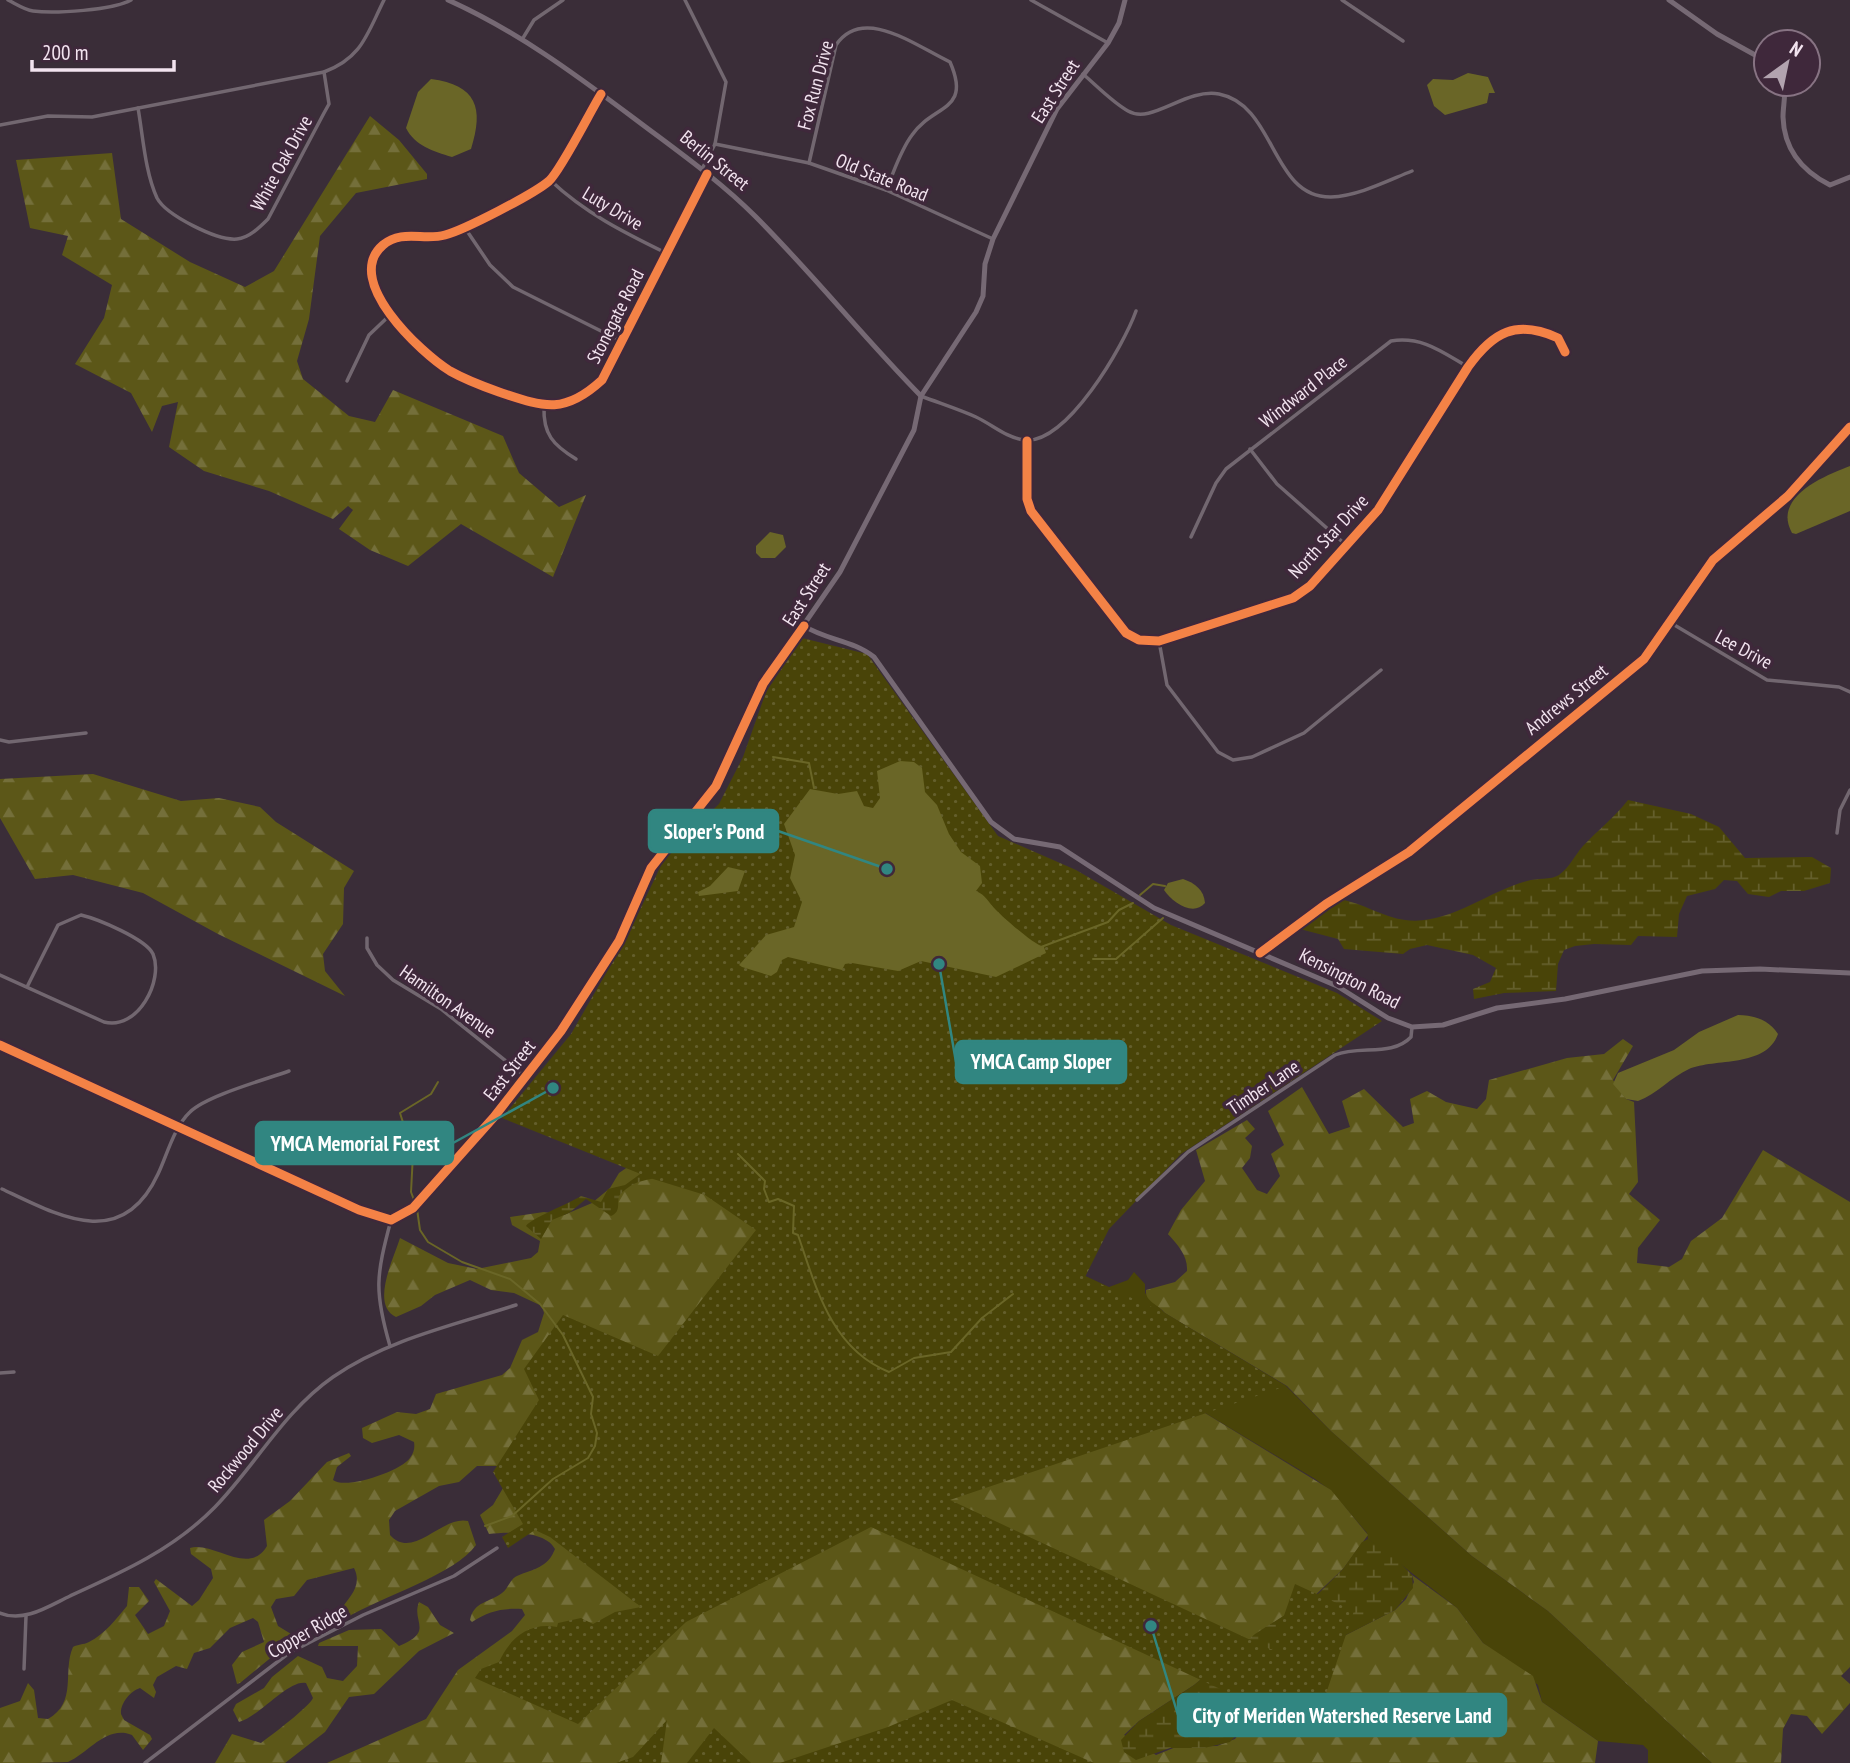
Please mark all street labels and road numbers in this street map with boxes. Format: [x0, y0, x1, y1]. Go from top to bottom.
street label: Fox Run Drive [792, 38, 838, 132]
street label: East Street [1026, 54, 1085, 127]
street label: White Oak Drive [245, 111, 317, 215]
street label: Berlin Street [675, 125, 755, 196]
street label: Old State Road [832, 148, 932, 206]
street label: Luty Drive [578, 181, 648, 235]
street label: Stonegate Road [581, 265, 649, 367]
street label: Windward Place [1254, 349, 1352, 433]
street label: North Star Drive [1283, 489, 1373, 583]
street label: East Street [777, 557, 836, 630]
street label: Lee Drive [1711, 624, 1777, 674]
street label: Andrews Street [1520, 658, 1613, 740]
street label: Kensington Road [1296, 942, 1404, 1014]
street label: Hamilton Avenue [395, 959, 501, 1043]
street label: East Street [478, 1034, 541, 1105]
street label: Timber Lane [1222, 1054, 1304, 1120]
street label: Rockwood Drive [202, 1401, 288, 1497]
street label: Copper Ridge [263, 1599, 351, 1663]

